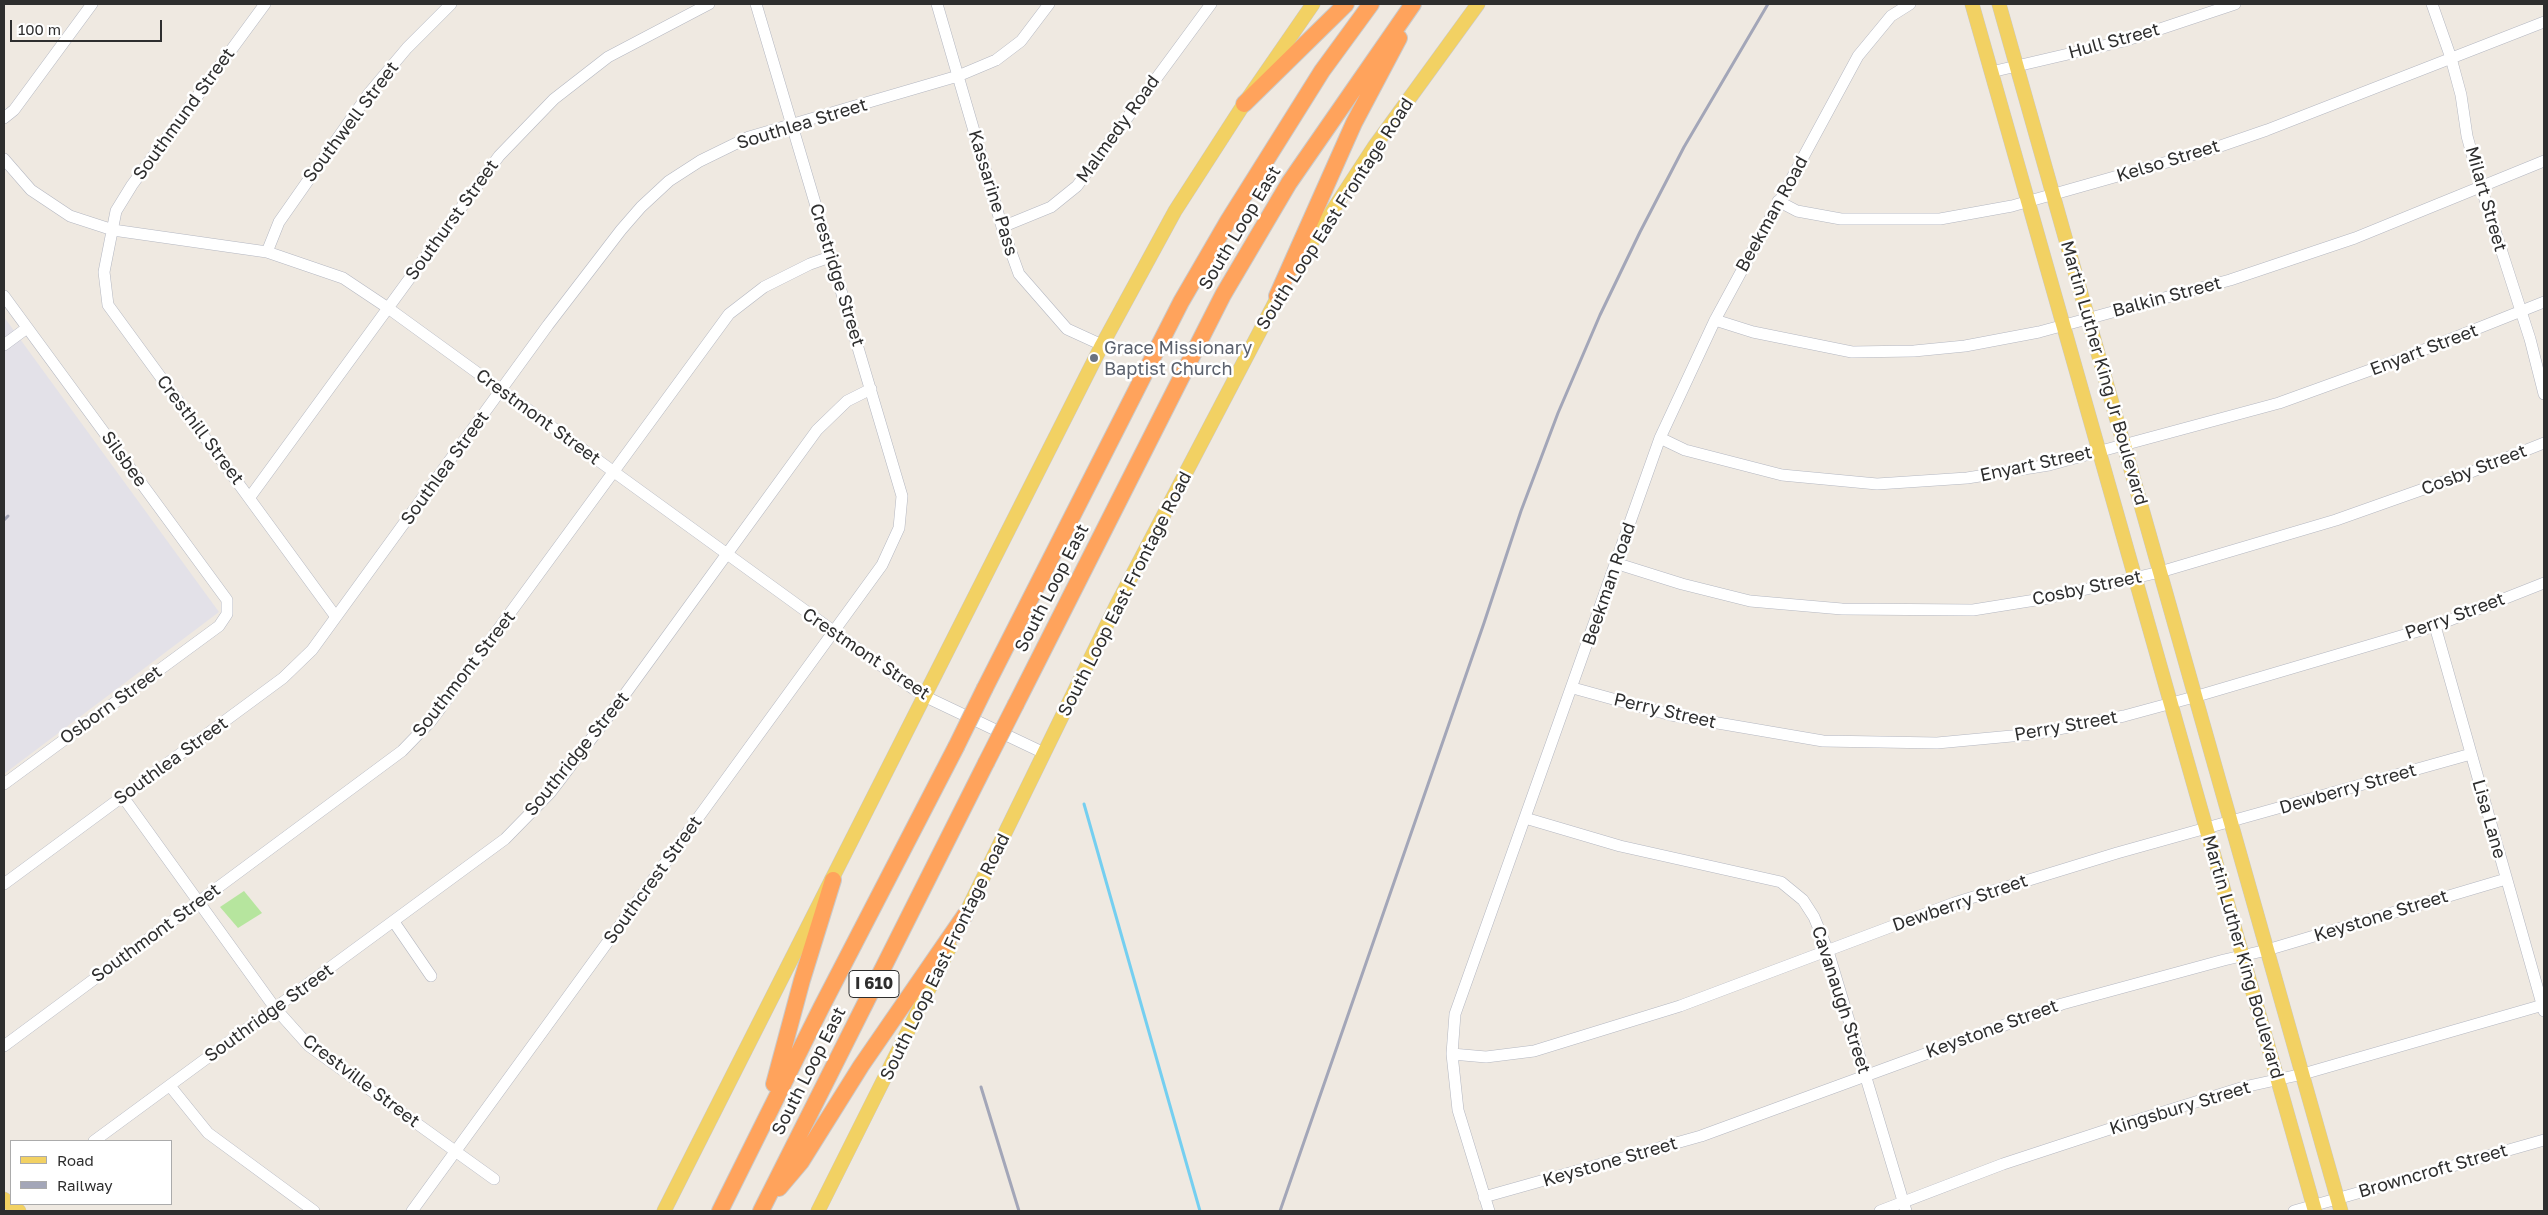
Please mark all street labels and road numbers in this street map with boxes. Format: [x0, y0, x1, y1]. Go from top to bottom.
street label: Hull Street [2066, 18, 2162, 64]
street label: Southmund Street [129, 44, 239, 184]
street label: Southwell Street [299, 57, 403, 187]
street label: Malmedy Road [1072, 71, 1164, 187]
street label: Southlea Street [734, 94, 870, 154]
street label: South Loop East Frontage Road [1252, 94, 1418, 334]
street label: Kassarine Pass [964, 128, 1022, 258]
street label: Kelso Street [2114, 135, 2222, 187]
street label: Milart Street [2461, 144, 2511, 254]
street label: Beekman Road [1731, 152, 1813, 276]
street label: Southurst Street [401, 155, 503, 285]
street label: South Loop East [1194, 162, 1286, 294]
street label: Crestridge Street [805, 201, 869, 349]
street label: Martin Luther King Jr Boulevard [2056, 238, 2152, 508]
street label: Balkin Street [2110, 272, 2224, 322]
street label: Enyart Street [2367, 320, 2481, 380]
street label: Crestmont Street [471, 365, 605, 469]
street label: Cresthill Street [152, 371, 248, 489]
street label: Southlea Street [396, 407, 494, 529]
street label: Silsbee [97, 427, 151, 491]
street label: Cosby Street [2418, 440, 2530, 500]
street label: Enyart Street [1978, 442, 2094, 486]
street label: South Loop East Frontage Road [1054, 468, 1196, 720]
street label: South Loop East [1010, 520, 1094, 656]
street label: Beekman Road [1578, 520, 1640, 648]
street label: Cosby Street [2030, 566, 2144, 610]
street label: Perry Street [2402, 588, 2508, 644]
street label: Crestmont Street [798, 603, 934, 705]
street label: Southmont Street [408, 607, 520, 741]
street label: Osborn Street [56, 661, 166, 749]
street label: Southridge Street [520, 687, 634, 821]
street label: Perry Street [1612, 689, 1718, 733]
street label: Perry Street [2013, 706, 2119, 746]
street label: Southlea Street [110, 712, 232, 810]
street label: Dewberry Street [2277, 759, 2419, 819]
street label: Lisa Lane [2467, 777, 2511, 861]
street label: Southcrest Street [599, 812, 707, 948]
street label: South Loop East Frontage Road [876, 830, 1014, 1084]
street label: Martin Luther King Boulevard [2198, 833, 2288, 1081]
street label: Dewberry Street [1890, 870, 2030, 936]
street label: Southmont Street [87, 879, 225, 987]
street label: Keystone Street [2311, 885, 2451, 947]
street label: Cavanaugh Street [1807, 924, 1875, 1076]
street label: Southridge Street [200, 959, 338, 1067]
road number: I 610 [849, 971, 899, 998]
street label: Keystone Street [1923, 995, 2061, 1063]
street label: South Loop East [767, 1003, 851, 1139]
street label: Crestville Street [298, 1030, 424, 1132]
street label: Kingsbury Street [2107, 1076, 2253, 1140]
street label: Keystone Street [1540, 1132, 1680, 1192]
street label: Browncroft Street [2356, 1139, 2510, 1203]

